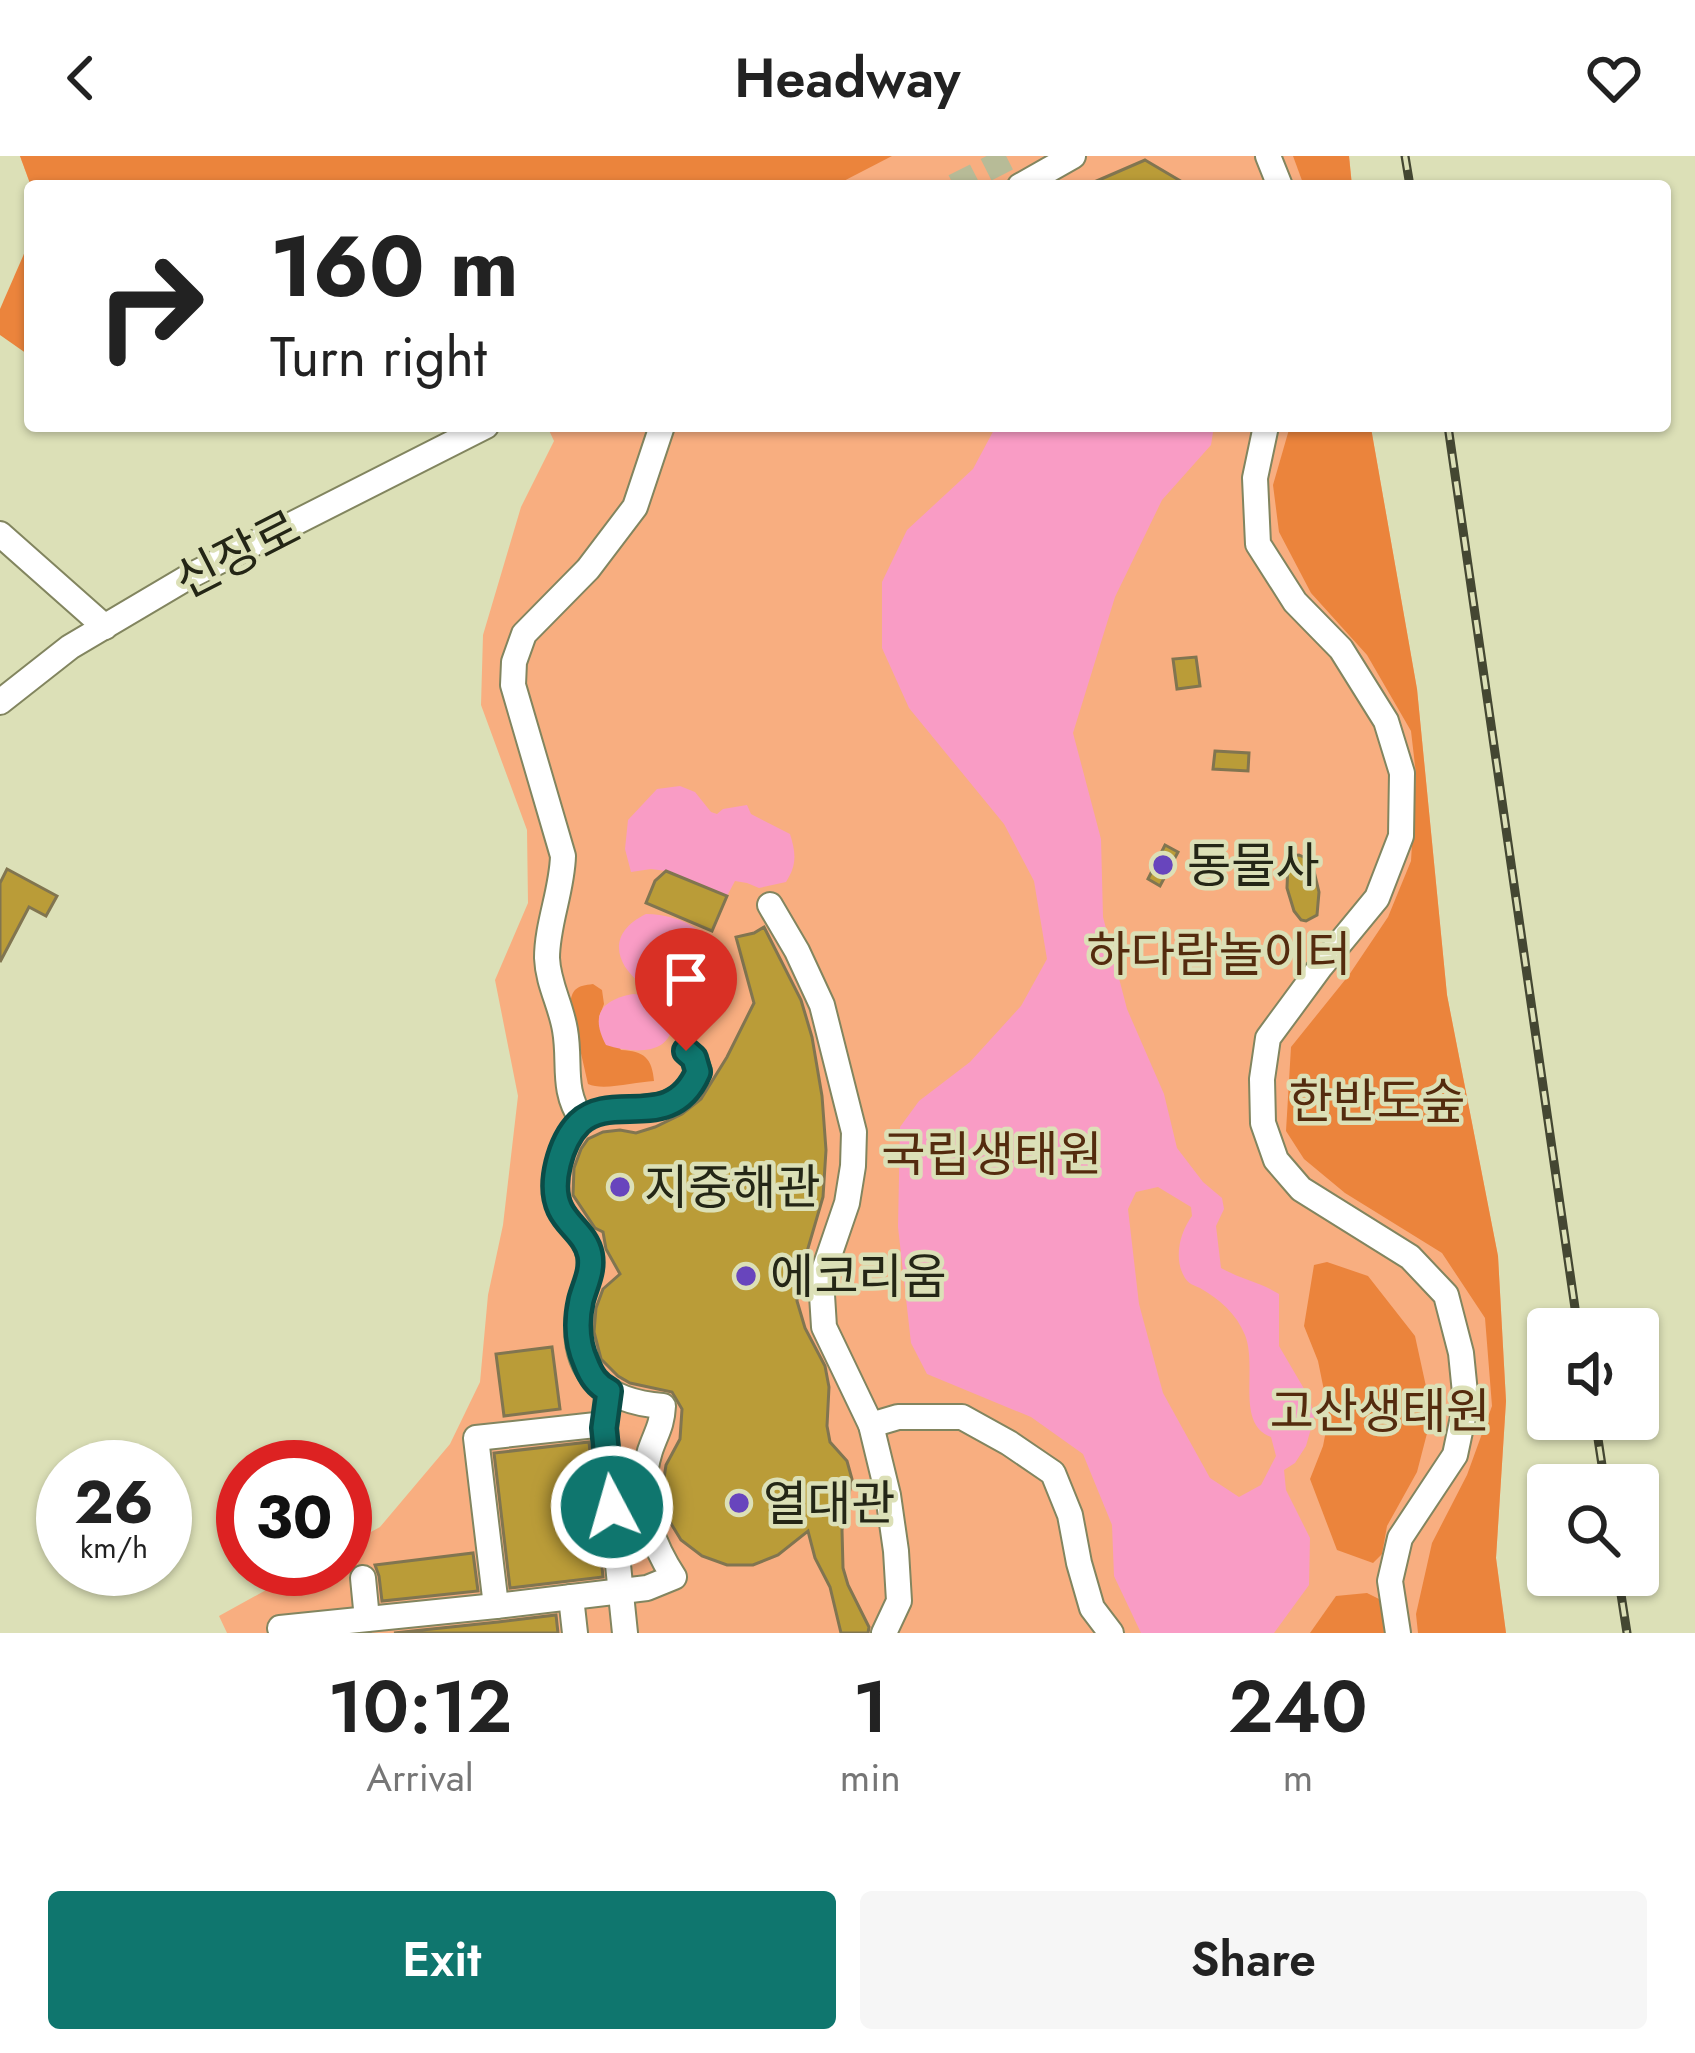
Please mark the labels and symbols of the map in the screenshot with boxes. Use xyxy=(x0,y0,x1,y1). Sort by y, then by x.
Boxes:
street label: 신장로 xyxy=(163,494,312,615)
place label: 동물사 xyxy=(1187,831,1319,900)
marker: 동물사 xyxy=(1150,852,1176,878)
park label: 하다람놀이터 xyxy=(1087,920,1351,989)
pin xyxy=(635,928,737,1051)
park label: 한반도숲 xyxy=(1289,1067,1465,1136)
park label: 국립생태원 xyxy=(882,1120,1102,1189)
place label: 지중해관 xyxy=(644,1153,821,1222)
marker: 지중해관 xyxy=(607,1174,633,1200)
place label: 에코리움 xyxy=(770,1242,947,1311)
marker: 에코리움 xyxy=(733,1263,759,1289)
park label: 고산생태원 xyxy=(1270,1377,1490,1446)
speed limit sign: 30 xyxy=(216,1440,372,1596)
position arrow xyxy=(549,1444,675,1570)
place label: 열대관 xyxy=(763,1469,895,1538)
marker: 열대관 xyxy=(726,1490,752,1516)

